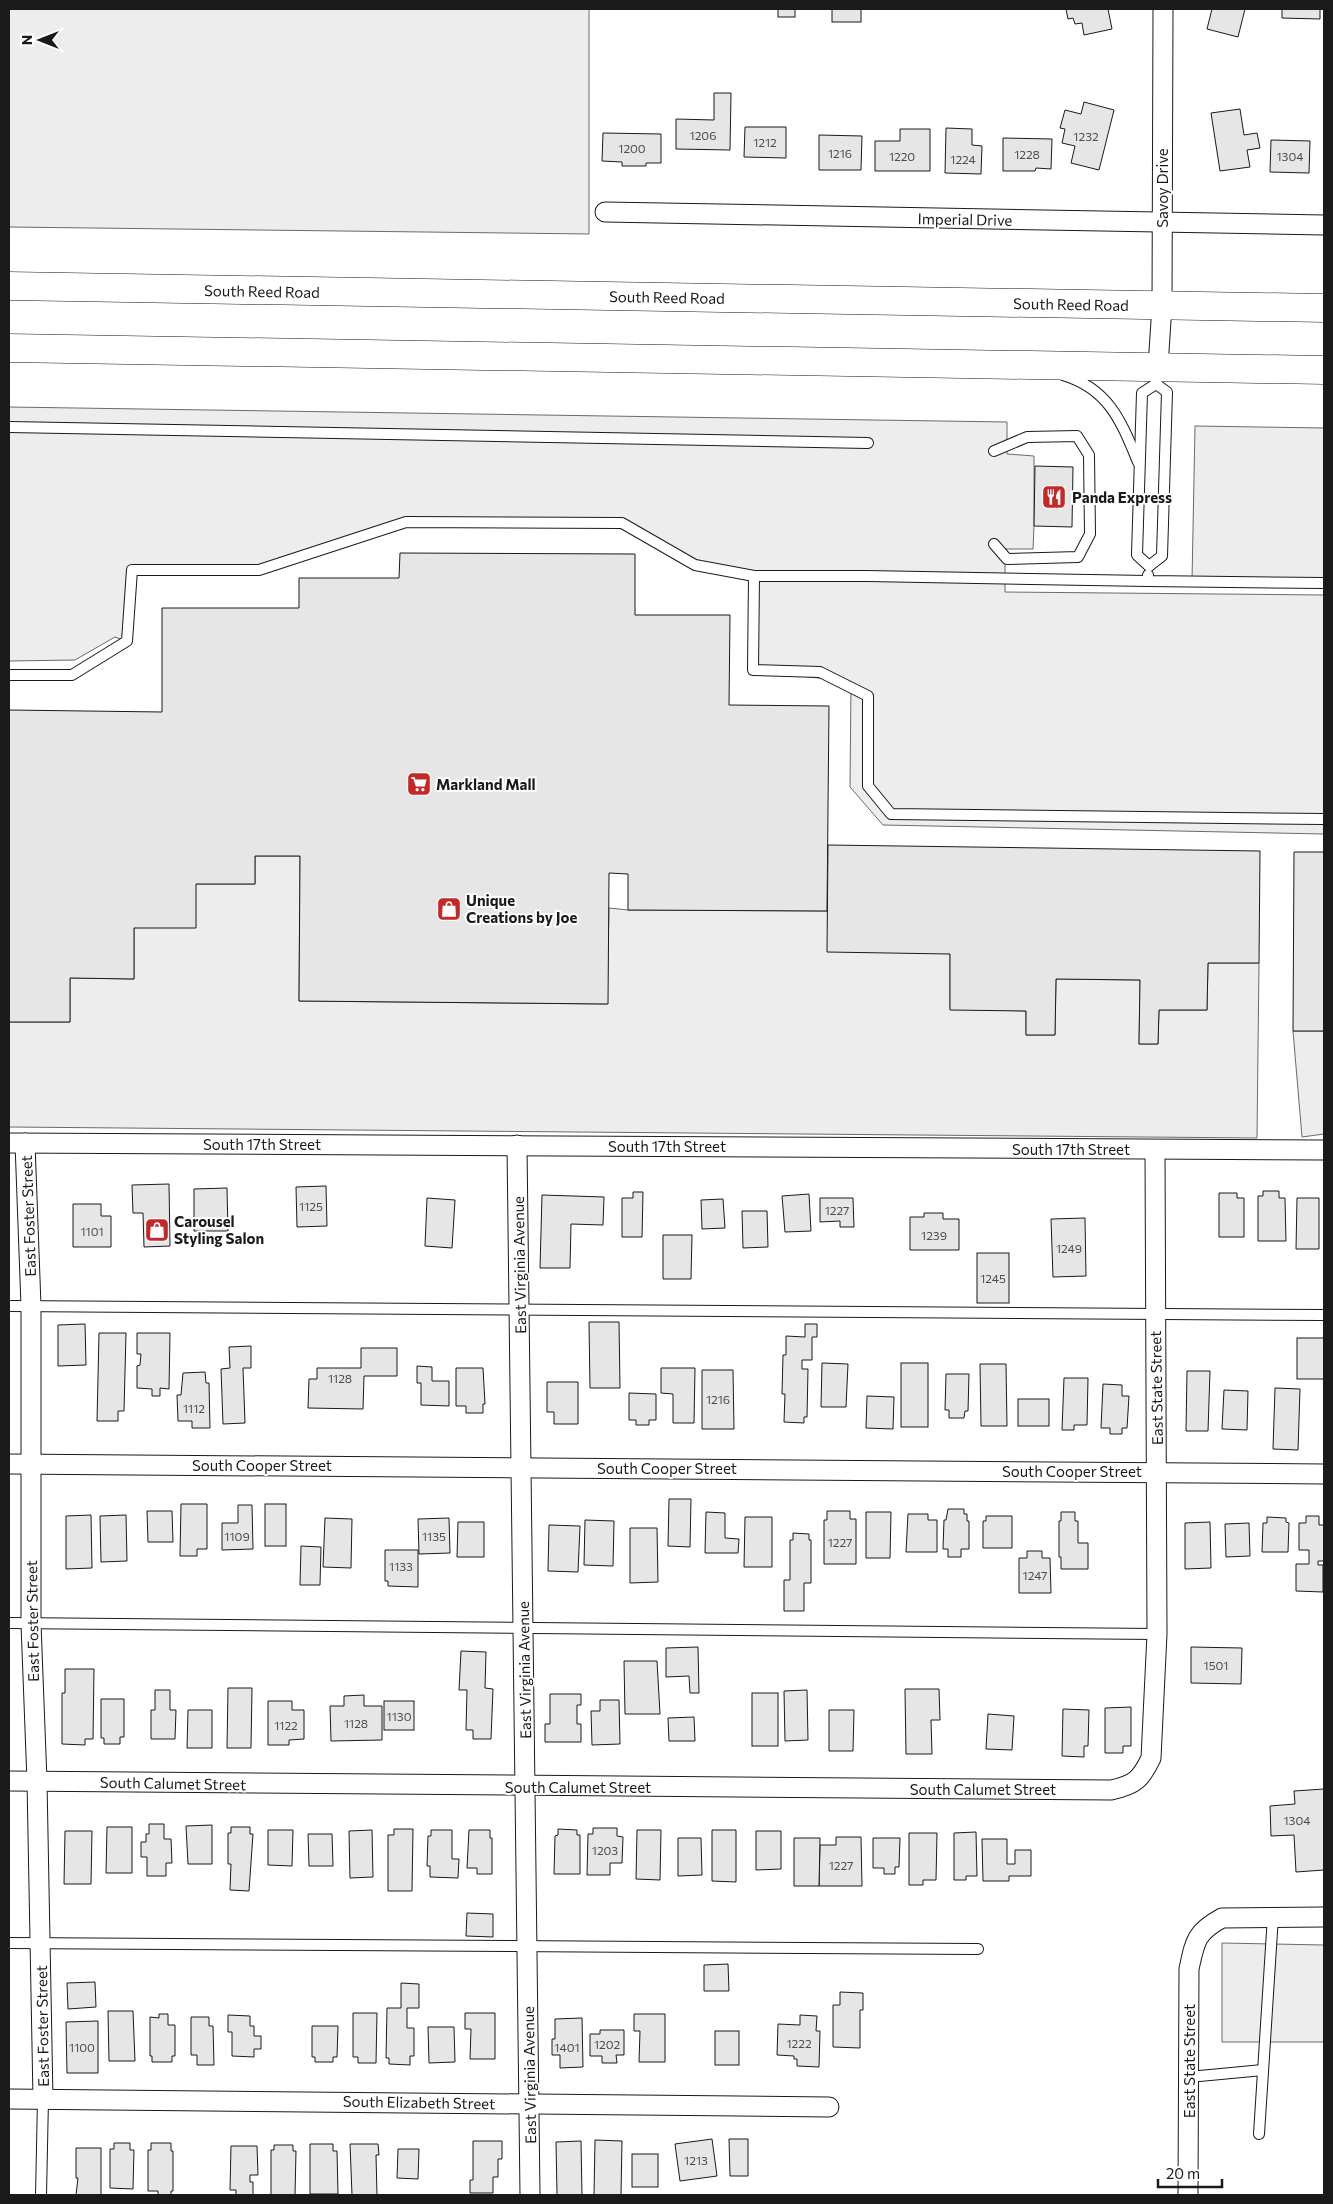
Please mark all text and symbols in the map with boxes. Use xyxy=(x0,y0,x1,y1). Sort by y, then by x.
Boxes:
north arrow xyxy=(15,15,65,65)
text: N xyxy=(18,35,35,45)
house number: 1206 xyxy=(690,128,716,142)
house number: 1232 xyxy=(1073,129,1099,143)
house number: 1212 xyxy=(753,135,777,149)
house number: 1200 xyxy=(618,141,646,155)
house number: 1216 xyxy=(828,146,852,160)
house number: 1228 xyxy=(1014,147,1040,161)
street label: Savoy Drive xyxy=(1153,148,1171,228)
house number: 1220 xyxy=(889,149,915,163)
house number: 1304 xyxy=(1276,149,1304,163)
house number: 1224 xyxy=(950,152,976,166)
street label: Imperial Drive xyxy=(918,209,1013,229)
street label: South Reed Road xyxy=(204,281,320,301)
street label: South Reed Road xyxy=(609,287,725,307)
street label: South Reed Road xyxy=(1013,294,1129,314)
restaurant icon: Panda Express xyxy=(1041,484,1067,510)
place label: Panda Express xyxy=(1072,488,1172,506)
supermarket icon: Markland Mall xyxy=(406,771,432,797)
place label: Markland Mall xyxy=(436,775,536,793)
place label: Unique Creations by Joe xyxy=(466,891,578,926)
shop icon: Unique Creations by Joe xyxy=(436,896,462,922)
street label: South 17th Street xyxy=(203,1135,321,1153)
street label: South 17th Street xyxy=(608,1137,726,1155)
street label: South 17th Street xyxy=(1012,1140,1130,1158)
street label: East Foster Street xyxy=(17,1155,39,1277)
street label: East Virginia Avenue xyxy=(509,1196,529,1334)
house number: 1125 xyxy=(299,1199,323,1213)
house number: 1227 xyxy=(825,1203,849,1217)
place label: Carousel Styling Salon xyxy=(174,1212,264,1247)
shop icon: Carousel Styling Salon xyxy=(144,1217,170,1243)
house number: 1101 xyxy=(80,1224,104,1238)
house number: 1239 xyxy=(921,1228,947,1242)
house number: 1249 xyxy=(1056,1241,1082,1255)
house number: 1245 xyxy=(980,1271,1006,1285)
street label: East State Street xyxy=(1146,1331,1166,1445)
house number: 1128 xyxy=(328,1371,352,1385)
house number: 1216 xyxy=(706,1392,730,1406)
house number: 1112 xyxy=(183,1401,205,1415)
street label: South Cooper Street xyxy=(192,1456,332,1474)
street label: South Cooper Street xyxy=(597,1459,737,1477)
street label: South Cooper Street xyxy=(1002,1462,1142,1480)
house number: 1109 xyxy=(224,1529,250,1543)
house number: 1135 xyxy=(422,1529,446,1543)
house number: 1227 xyxy=(828,1535,852,1549)
house number: 1133 xyxy=(389,1559,413,1573)
street label: East Foster Street xyxy=(22,1560,42,1682)
house number: 1247 xyxy=(1023,1568,1047,1582)
street label: East Virginia Avenue xyxy=(514,1601,534,1739)
house number: 1501 xyxy=(1204,1658,1228,1672)
house number: 1130 xyxy=(387,1709,412,1723)
house number: 1128 xyxy=(344,1716,368,1730)
house number: 1122 xyxy=(274,1718,298,1732)
street label: South Calumet Street xyxy=(100,1773,246,1793)
street label: South Calumet Street xyxy=(505,1778,651,1796)
street label: South Calumet Street xyxy=(910,1780,1056,1798)
house number: 1304 xyxy=(1283,1813,1311,1827)
house number: 1203 xyxy=(592,1843,618,1857)
house number: 1227 xyxy=(829,1858,853,1872)
street label: East Foster Street xyxy=(32,1965,52,2087)
street label: East State Street xyxy=(1180,2004,1198,2118)
street label: East Virginia Avenue xyxy=(519,2006,539,2144)
house number: 1222 xyxy=(786,2036,812,2050)
house number: 1202 xyxy=(594,2037,620,2051)
house number: 1100 xyxy=(69,2040,95,2054)
house number: 1401 xyxy=(554,2040,580,2054)
street label: South Elizabeth Street xyxy=(343,2092,495,2112)
house number: 1213 xyxy=(684,2153,708,2167)
scale bar xyxy=(1158,2156,1222,2188)
text: 20 m xyxy=(1166,2164,1200,2182)

